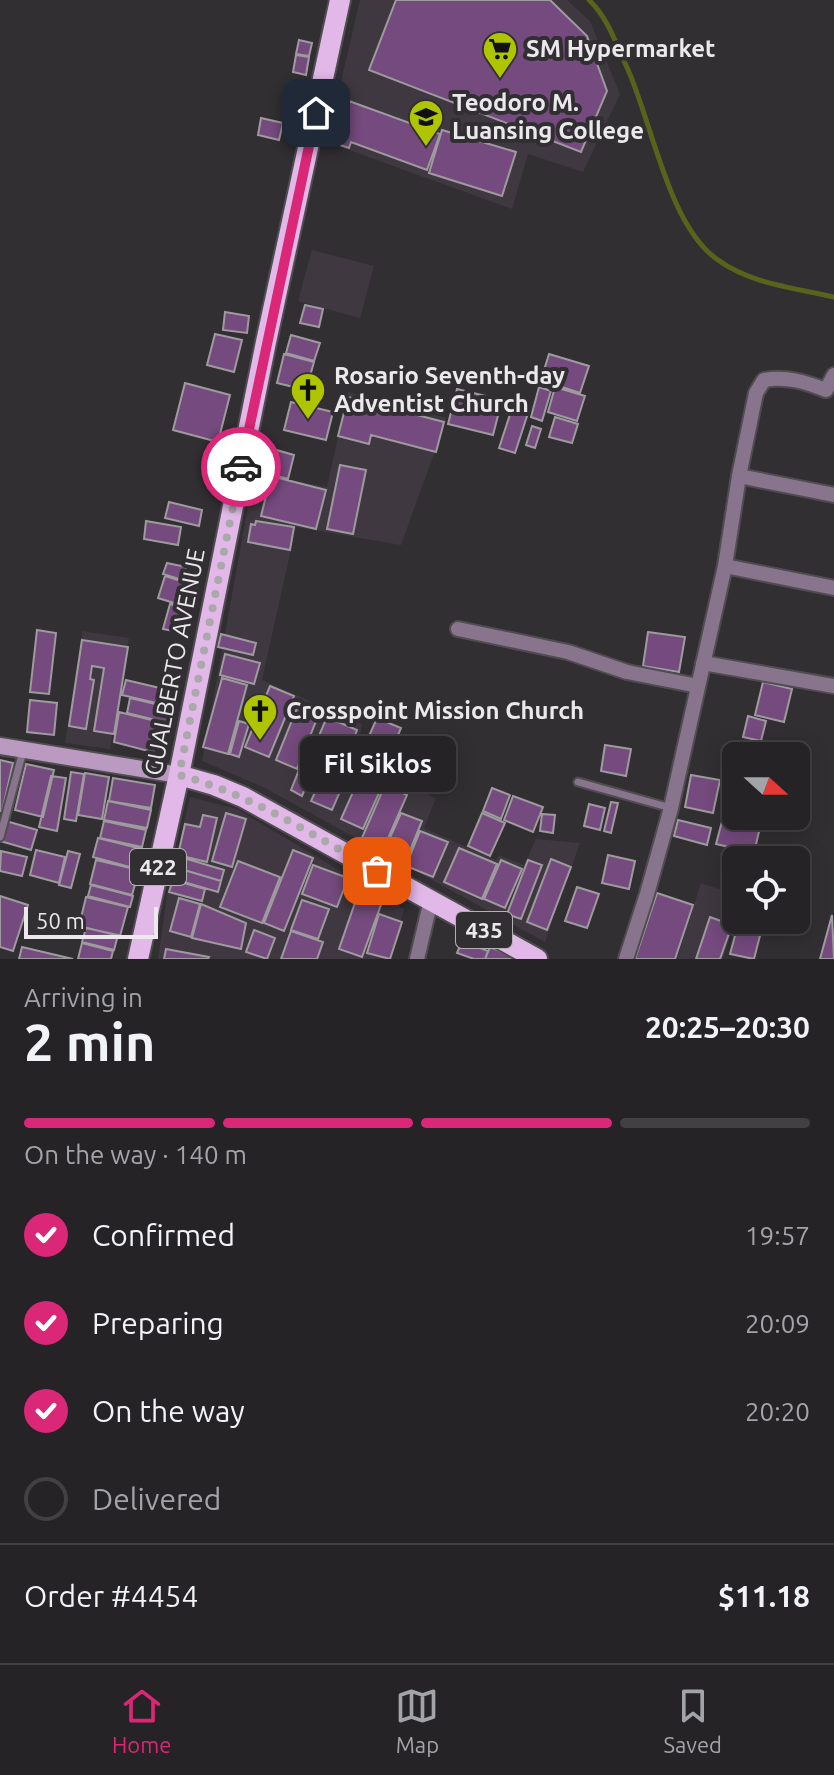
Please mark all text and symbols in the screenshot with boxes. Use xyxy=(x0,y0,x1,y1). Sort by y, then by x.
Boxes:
supermarket icon: SM Hypermarket xyxy=(481,30,519,80)
place label: SM Hypermarket xyxy=(526,35,715,62)
pin xyxy=(282,79,350,147)
place label: Teodoro M. Luansing College xyxy=(452,89,644,144)
icon: home xyxy=(294,91,338,135)
school or university icon: Teodoro M. Luansing College xyxy=(407,98,445,148)
place label: Rosario Seventh-day Adventist Church xyxy=(334,362,565,417)
church icon: Rosario Seventh-day Adventist Church xyxy=(289,371,327,421)
courier xyxy=(201,427,281,507)
icon: car xyxy=(219,445,263,489)
street label: GUALBERTO AVENUE xyxy=(139,546,210,778)
church icon: Crosspoint Mission Church xyxy=(241,692,279,742)
place label: Crosspoint Mission Church xyxy=(286,697,584,724)
callout: Fil Siklos xyxy=(299,735,455,791)
north arrow xyxy=(722,742,810,830)
map controls xyxy=(722,742,810,934)
text: Fil Siklos xyxy=(324,749,432,778)
pin xyxy=(343,837,411,905)
button: locate xyxy=(722,846,810,934)
road number: 422 xyxy=(130,849,186,885)
icon: bag xyxy=(355,849,399,893)
scale bar xyxy=(24,903,158,939)
text: 50 m xyxy=(36,908,85,933)
road number: 435 xyxy=(456,912,512,948)
text: Arriving in xyxy=(24,983,143,1012)
text: 20:25–20:30 xyxy=(645,1010,810,1044)
text: 2 min xyxy=(24,1013,155,1071)
text: On the way · 140 m xyxy=(24,1140,247,1169)
icon: check xyxy=(24,1213,68,1257)
text: Confirmed xyxy=(92,1218,235,1252)
text: 19:57 xyxy=(745,1221,810,1250)
icon: check xyxy=(24,1301,68,1345)
text: Preparing xyxy=(92,1306,224,1340)
text: 20:09 xyxy=(745,1309,810,1338)
icon: check xyxy=(24,1389,68,1433)
text: On the way xyxy=(92,1394,245,1428)
text: 20:20 xyxy=(745,1397,810,1426)
text: Delivered xyxy=(92,1482,221,1516)
text: Order #4454 xyxy=(24,1579,198,1613)
text: $11.18 xyxy=(718,1579,810,1613)
tab: Home xyxy=(112,1684,171,1757)
tab: Map xyxy=(395,1684,439,1757)
tab: Saved xyxy=(663,1684,722,1757)

